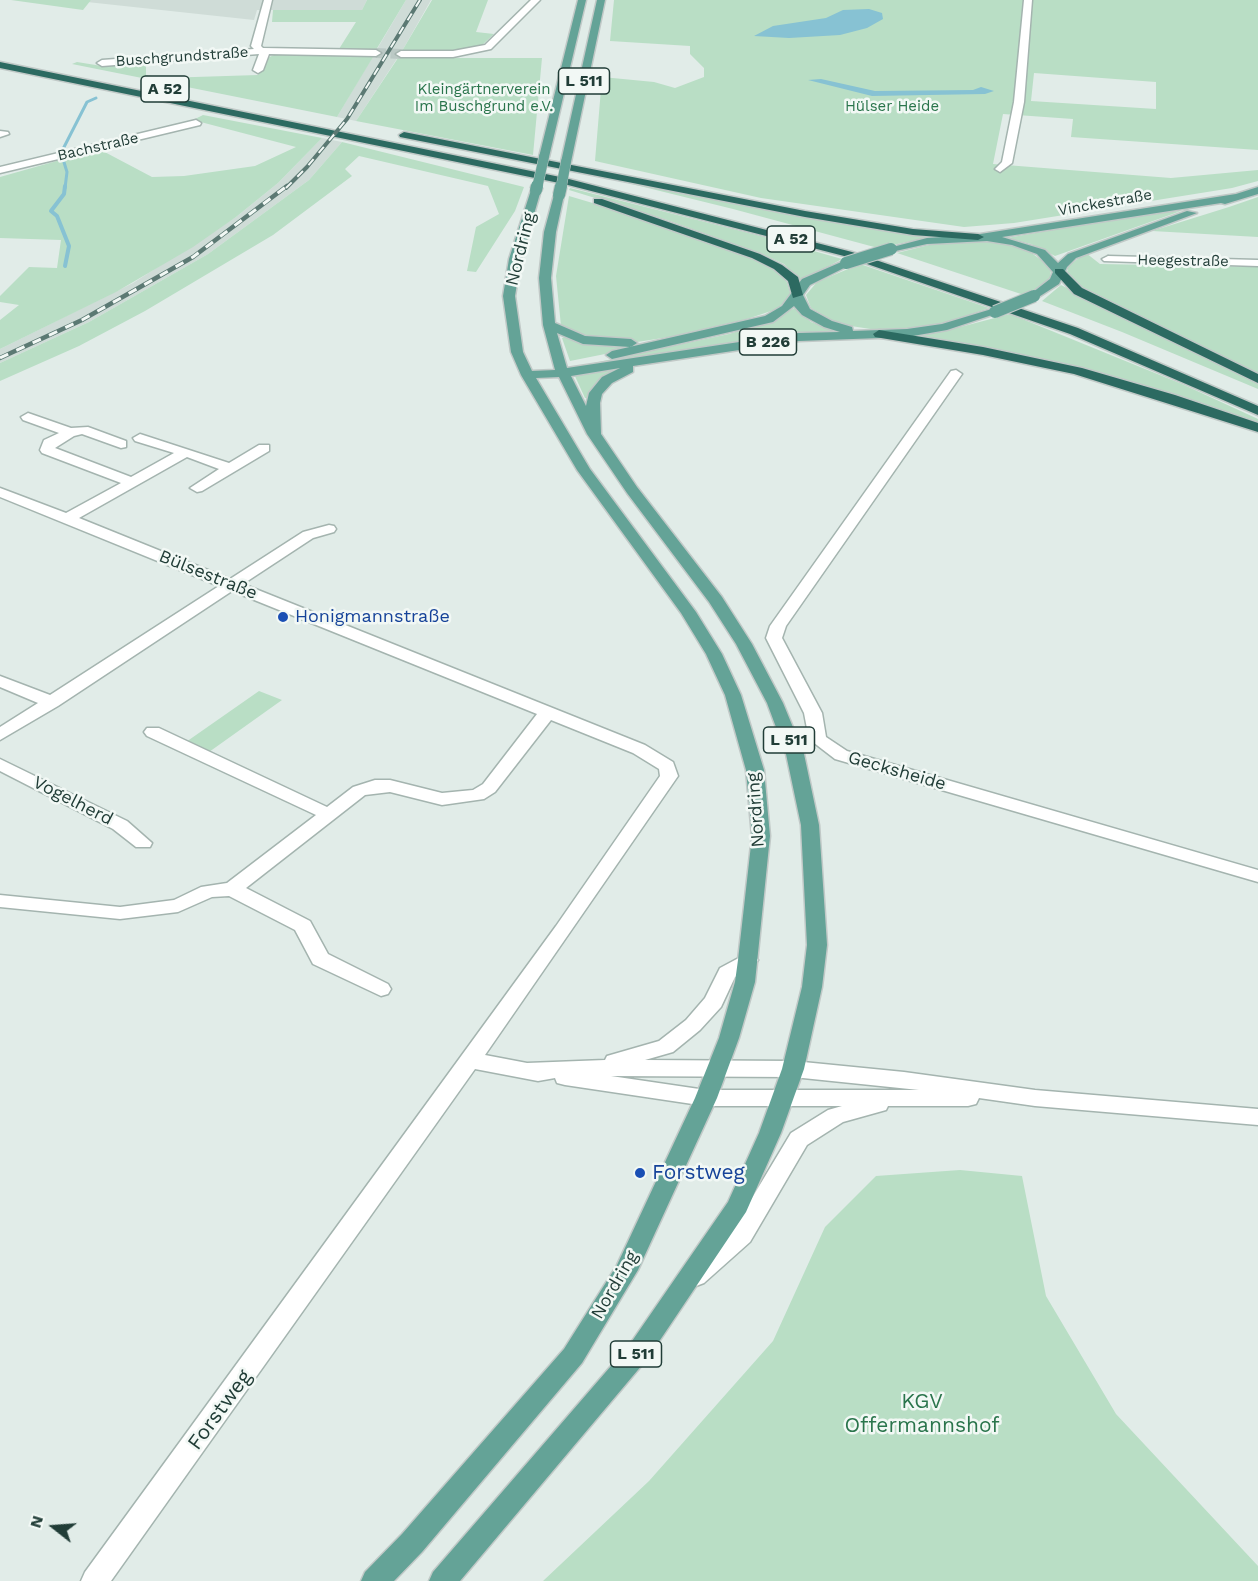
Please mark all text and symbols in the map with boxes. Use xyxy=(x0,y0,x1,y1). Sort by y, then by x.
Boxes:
street label: Buschgrundstraße xyxy=(115,43,249,71)
road number: L 511 xyxy=(558,68,610,94)
road number: A 52 xyxy=(141,76,189,102)
park label: Kleingärtnerverein Im Buschgrund e.V. xyxy=(415,81,553,116)
park label: Hülser Heide xyxy=(845,98,939,116)
street label: Bachstraße xyxy=(56,129,140,165)
street label: Vinckestraße xyxy=(1057,186,1153,220)
street label: Nordring xyxy=(501,210,541,288)
road number: A 52 xyxy=(767,226,815,252)
street label: Heegestraße xyxy=(1137,251,1229,271)
road number: B 226 xyxy=(740,329,796,355)
street label: Bülsestraße xyxy=(156,545,260,605)
place label: Honigmannstraße xyxy=(295,606,450,628)
marker: Honigmannstraße xyxy=(276,610,290,624)
road number: L 511 xyxy=(764,727,814,753)
street label: Gecksheide xyxy=(845,747,949,795)
street label: Vogelherd xyxy=(29,772,117,830)
street label: Nordring xyxy=(743,772,769,848)
place label: Forstweg xyxy=(652,1160,745,1186)
marker: Forstweg xyxy=(633,1166,647,1180)
street label: Nordring xyxy=(587,1247,643,1323)
road number: L 511 xyxy=(610,1341,662,1367)
street label: Forstweg xyxy=(183,1365,257,1455)
park label: KGV Offermannshof xyxy=(844,1389,1000,1439)
north arrow xyxy=(24,1497,84,1557)
text: N xyxy=(25,1513,47,1530)

